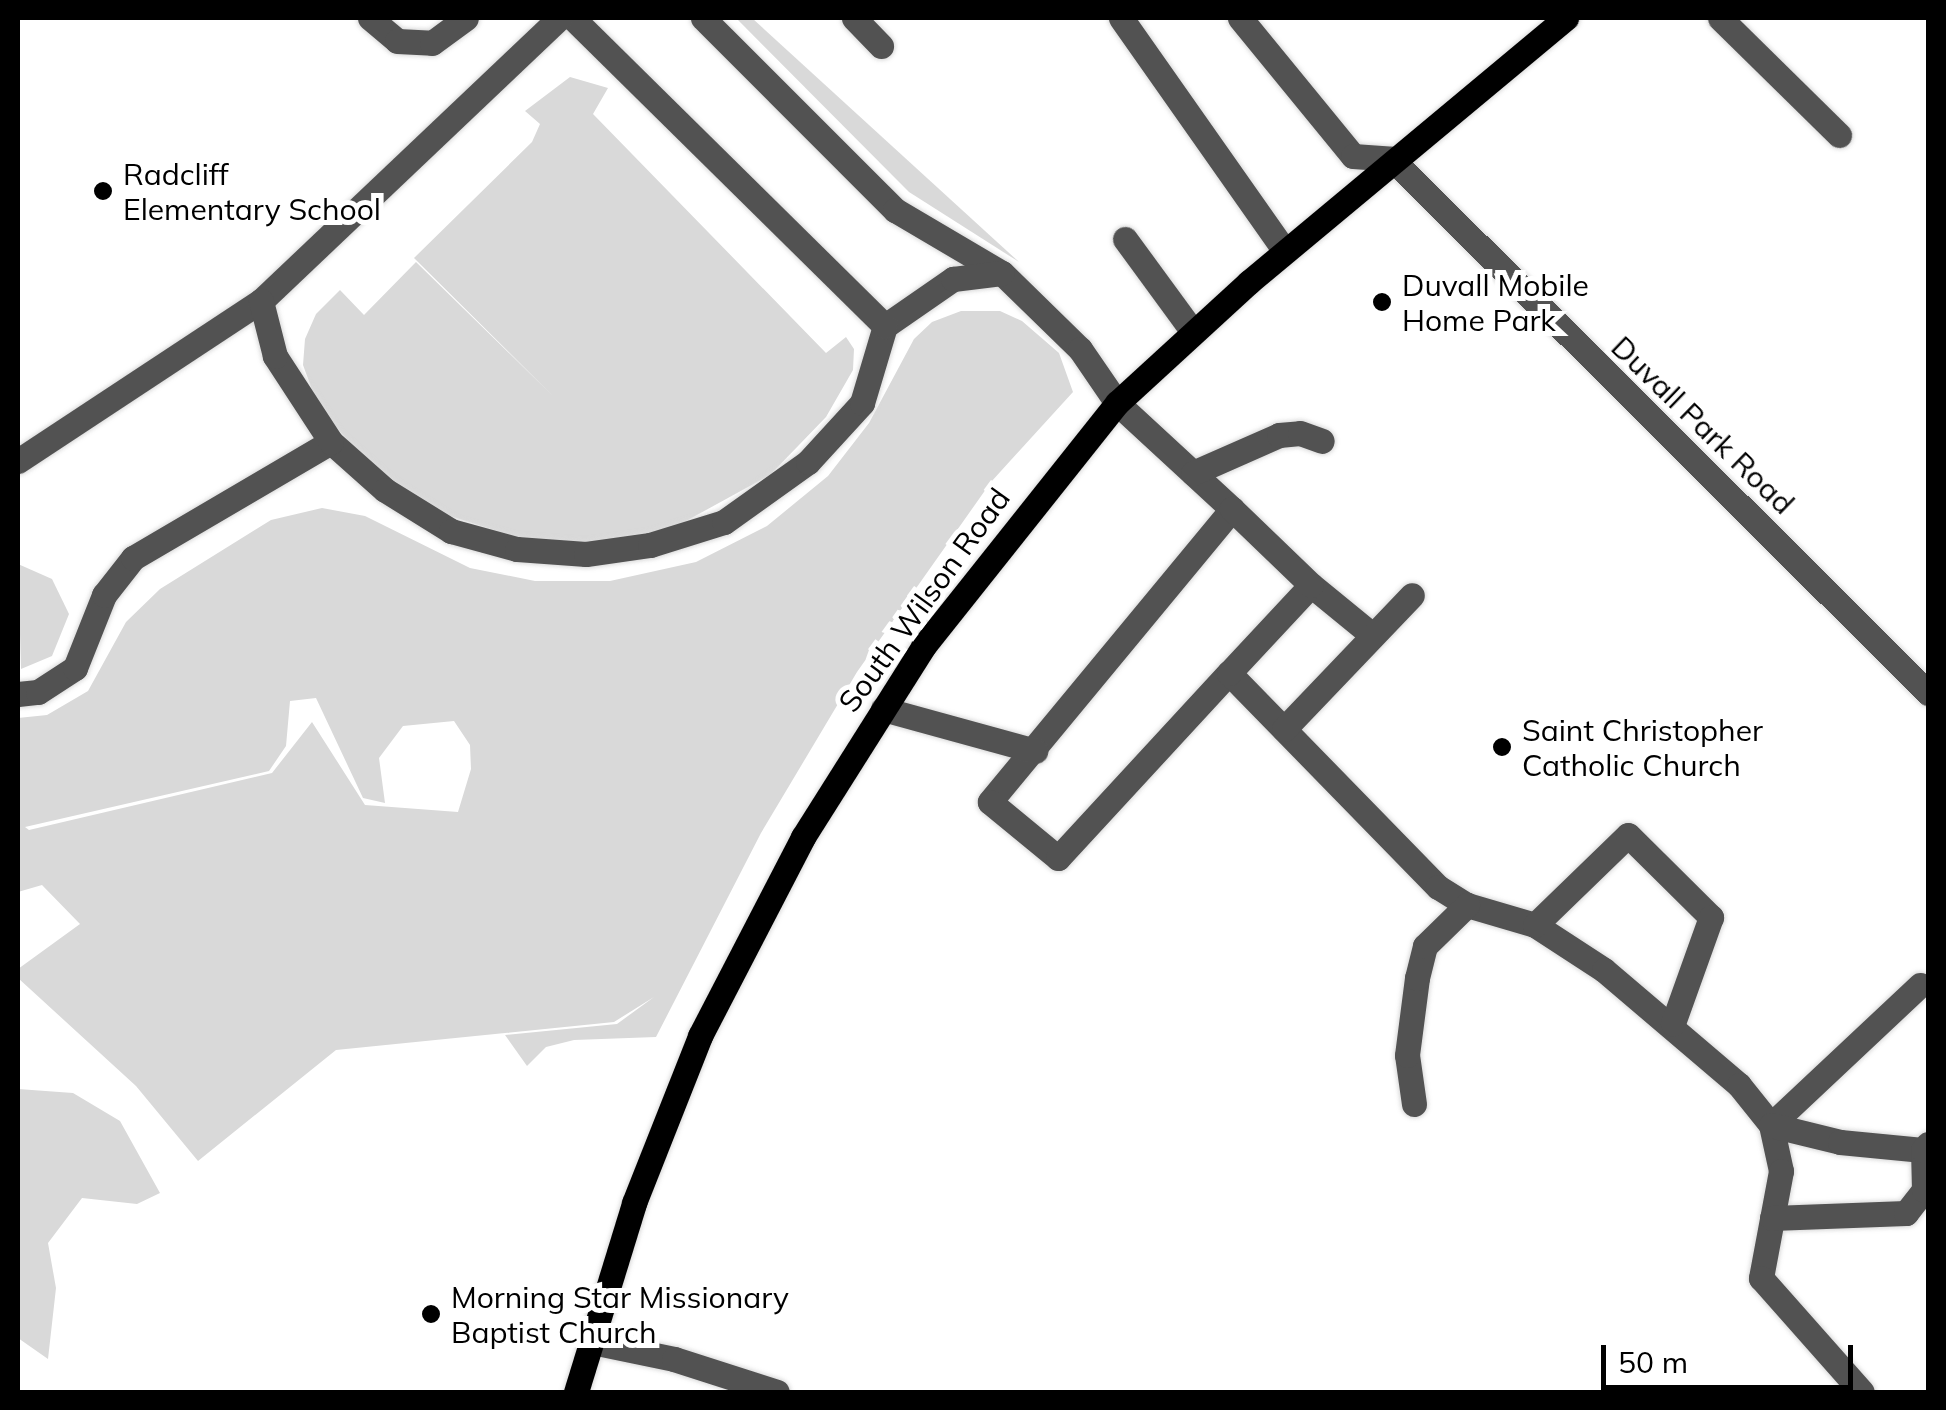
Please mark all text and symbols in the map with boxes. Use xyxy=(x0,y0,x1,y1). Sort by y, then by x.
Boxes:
place label: Radcliff Elementary School xyxy=(123,156,381,226)
marker: Radcliff Elementary School xyxy=(92,180,114,202)
place label: Duvall Mobile Home Park xyxy=(1402,267,1589,338)
marker: Duvall Mobile Home Park xyxy=(1371,291,1393,313)
street label: Duvall Park Road xyxy=(1604,329,1802,521)
street label: South Wilson Road xyxy=(831,481,1017,719)
place label: Saint Christopher Catholic Church xyxy=(1522,712,1763,782)
marker: Saint Christopher Catholic Church xyxy=(1491,736,1513,758)
place label: Morning Star Missionary Baptist Church xyxy=(451,1279,789,1350)
marker: Morning Star Missionary Baptist Church xyxy=(420,1303,442,1325)
scale bar xyxy=(1606,1325,1858,1387)
text: 50 m xyxy=(1618,1343,1688,1381)

